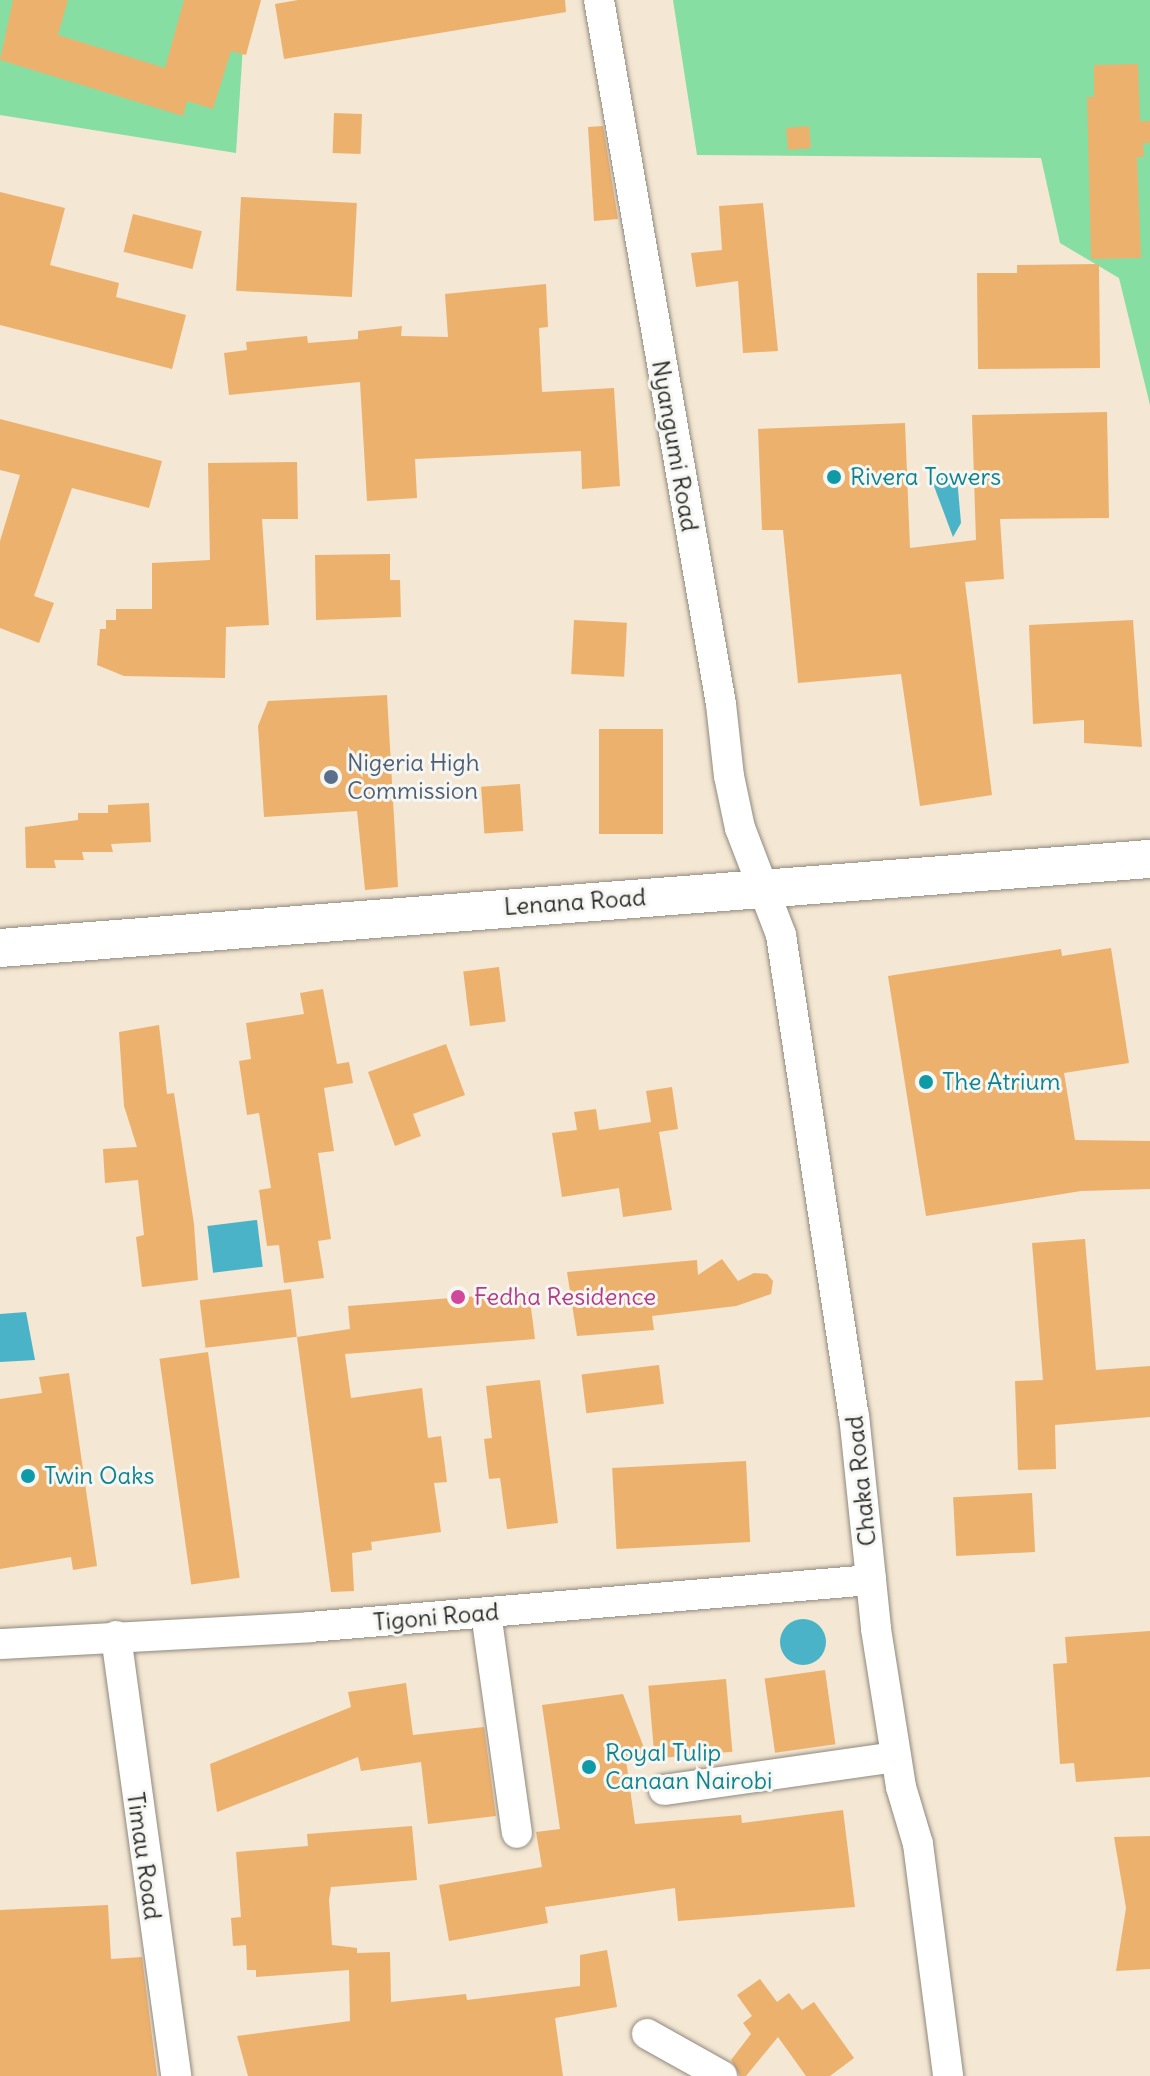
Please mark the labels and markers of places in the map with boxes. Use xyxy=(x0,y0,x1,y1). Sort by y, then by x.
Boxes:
place label: Rivera Towers xyxy=(850,463,1001,491)
marker: Rivera Towers xyxy=(825,468,843,486)
place label: Nigeria High Commission xyxy=(347,749,480,805)
marker: Nigeria High Commission xyxy=(322,768,340,786)
place label: The Atrium xyxy=(942,1068,1061,1096)
marker: The Atrium xyxy=(917,1073,935,1091)
place label: Fedha Residence xyxy=(474,1283,656,1311)
marker: Fedha Residence xyxy=(449,1288,467,1306)
place label: Twin Oaks xyxy=(44,1462,154,1490)
marker: Twin Oaks xyxy=(19,1467,37,1485)
place label: Royal Tulip Canaan Nairobi xyxy=(605,1739,772,1795)
marker: Royal Tulip Canaan Nairobi xyxy=(580,1758,598,1776)

